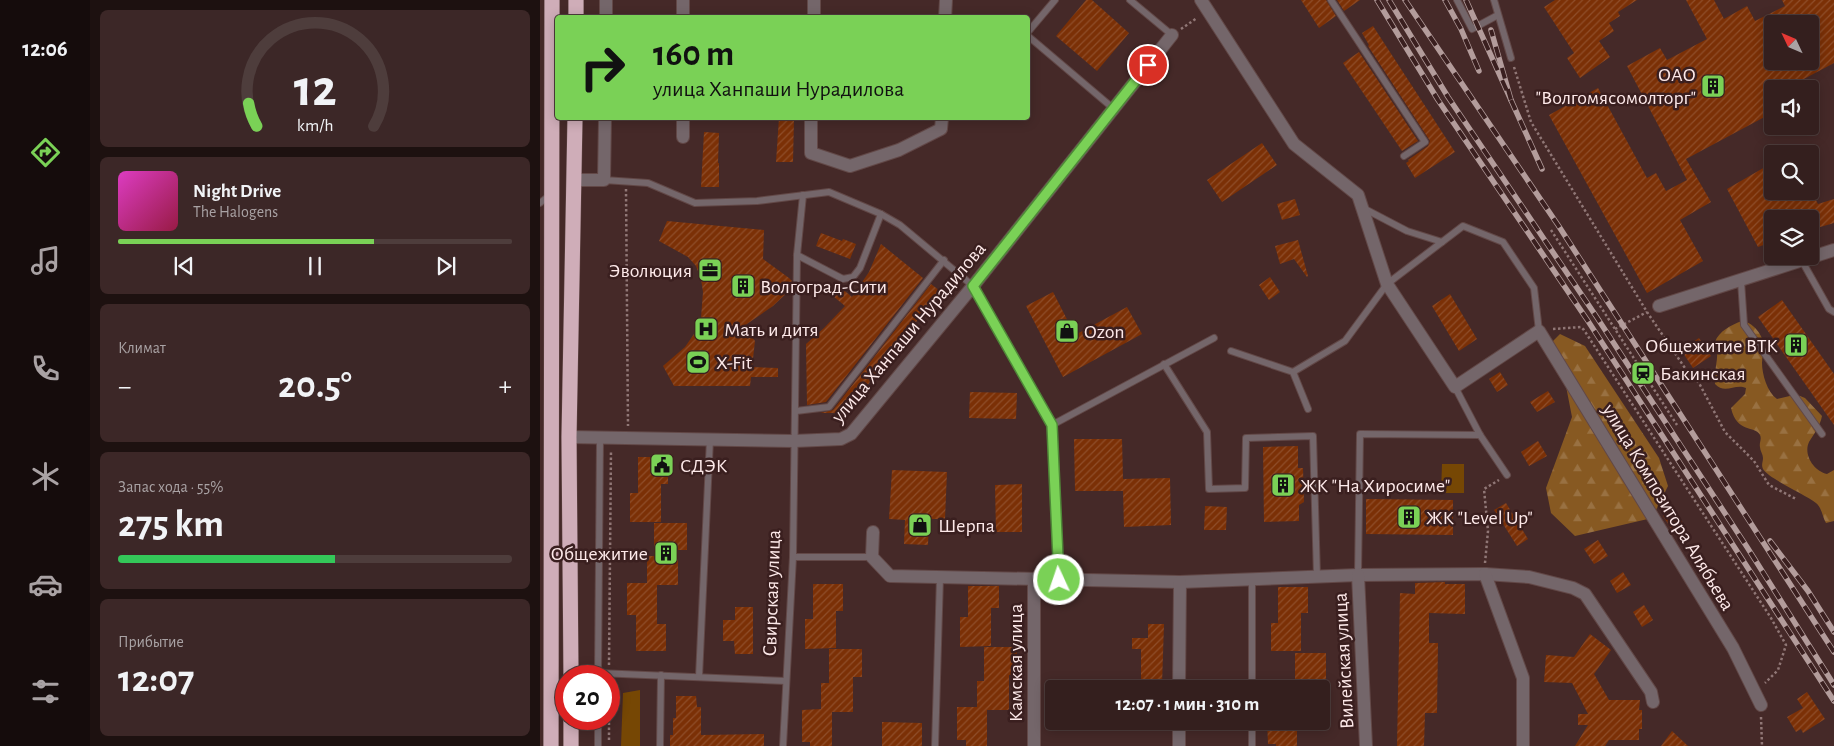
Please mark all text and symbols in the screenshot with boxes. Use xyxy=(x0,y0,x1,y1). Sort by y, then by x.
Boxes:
north arrow xyxy=(1764,15,1819,70)
map controls xyxy=(1764,15,1819,265)
icon: right xyxy=(570,35,635,100)
text: 160 m xyxy=(653,37,734,72)
text: 12:06 xyxy=(22,38,68,60)
pin xyxy=(1127,44,1169,86)
icon: arrive xyxy=(1134,51,1162,79)
text: 12 xyxy=(293,63,337,115)
place label: ОАО "Волгомясомолторг" xyxy=(1535,65,1696,108)
building icon: ОАО "Волгомясомолторг" xyxy=(1700,73,1726,99)
text: улица Ханпаши Нурадилова xyxy=(653,78,904,100)
button: sound xyxy=(1764,80,1819,135)
text: km/h xyxy=(297,117,333,135)
icon: directions xyxy=(28,135,63,170)
button: search xyxy=(1764,145,1819,200)
text: Night Drive xyxy=(193,182,281,201)
text: The Halogens xyxy=(193,204,278,220)
button: layers xyxy=(1764,210,1819,265)
street label: улица Ханпаши Нурадилова xyxy=(827,239,990,427)
icon: music xyxy=(28,243,63,278)
icon: previous xyxy=(170,252,198,280)
icon: pause xyxy=(301,252,329,280)
icon: next xyxy=(432,252,460,280)
office icon: Эволюция xyxy=(697,257,723,283)
place label: Эволюция xyxy=(609,261,692,281)
building icon: Волгоград-Сити xyxy=(730,273,756,299)
place label: Волгоград-Сити xyxy=(760,277,887,297)
hospital icon: Мать и дитя xyxy=(693,316,719,342)
shop icon: Ozon xyxy=(1054,318,1080,344)
place label: Мать и дитя xyxy=(724,320,819,340)
place label: Ozon xyxy=(1084,322,1125,342)
building icon: Общежитие ВТК xyxy=(1783,332,1809,358)
place label: Общежитие ВТК xyxy=(1645,336,1778,356)
text: Климат xyxy=(118,340,166,356)
sports icon: X-Fit xyxy=(685,349,711,375)
icon: phone xyxy=(28,351,63,386)
place label: X-Fit xyxy=(716,353,753,373)
station icon: Бакинская xyxy=(1630,360,1656,386)
place label: Бакинская xyxy=(1660,364,1746,384)
text: 20.5° xyxy=(278,367,352,405)
text: − xyxy=(118,373,131,401)
text: + xyxy=(499,373,512,401)
street label: улица Композитора Алябьева xyxy=(1598,400,1738,614)
public building icon: СДЭК xyxy=(649,452,675,478)
place label: СДЭК xyxy=(680,456,728,476)
icon: climate xyxy=(28,459,63,494)
building icon: ЖК "На Хиросиме" xyxy=(1270,472,1296,498)
place label: ЖК "На Хиросиме" xyxy=(1300,476,1450,496)
text: Запас хода · 55% xyxy=(118,479,223,495)
building icon: ЖК "Level Up" xyxy=(1396,504,1422,530)
text: 275 km xyxy=(118,506,224,544)
place label: ЖК "Level Up" xyxy=(1426,508,1533,528)
shop icon: Шерпа xyxy=(907,512,933,538)
place label: Шерпа xyxy=(938,516,995,536)
street label: Свирская улица xyxy=(760,529,784,657)
building icon: Общежитие xyxy=(653,540,679,566)
place label: Общежитие xyxy=(551,544,648,564)
position arrow xyxy=(1032,553,1084,605)
icon: car xyxy=(28,567,63,602)
street label: Вилейская улица xyxy=(1330,592,1358,730)
street label: Камская улица xyxy=(1006,604,1026,722)
text: Прибытие xyxy=(118,634,184,650)
text: 12:07 xyxy=(118,661,195,699)
speed limit sign: 20 xyxy=(555,665,620,730)
icon: filters xyxy=(28,674,63,709)
text: 12:07 · 1 мин · 310 m xyxy=(1116,695,1259,714)

